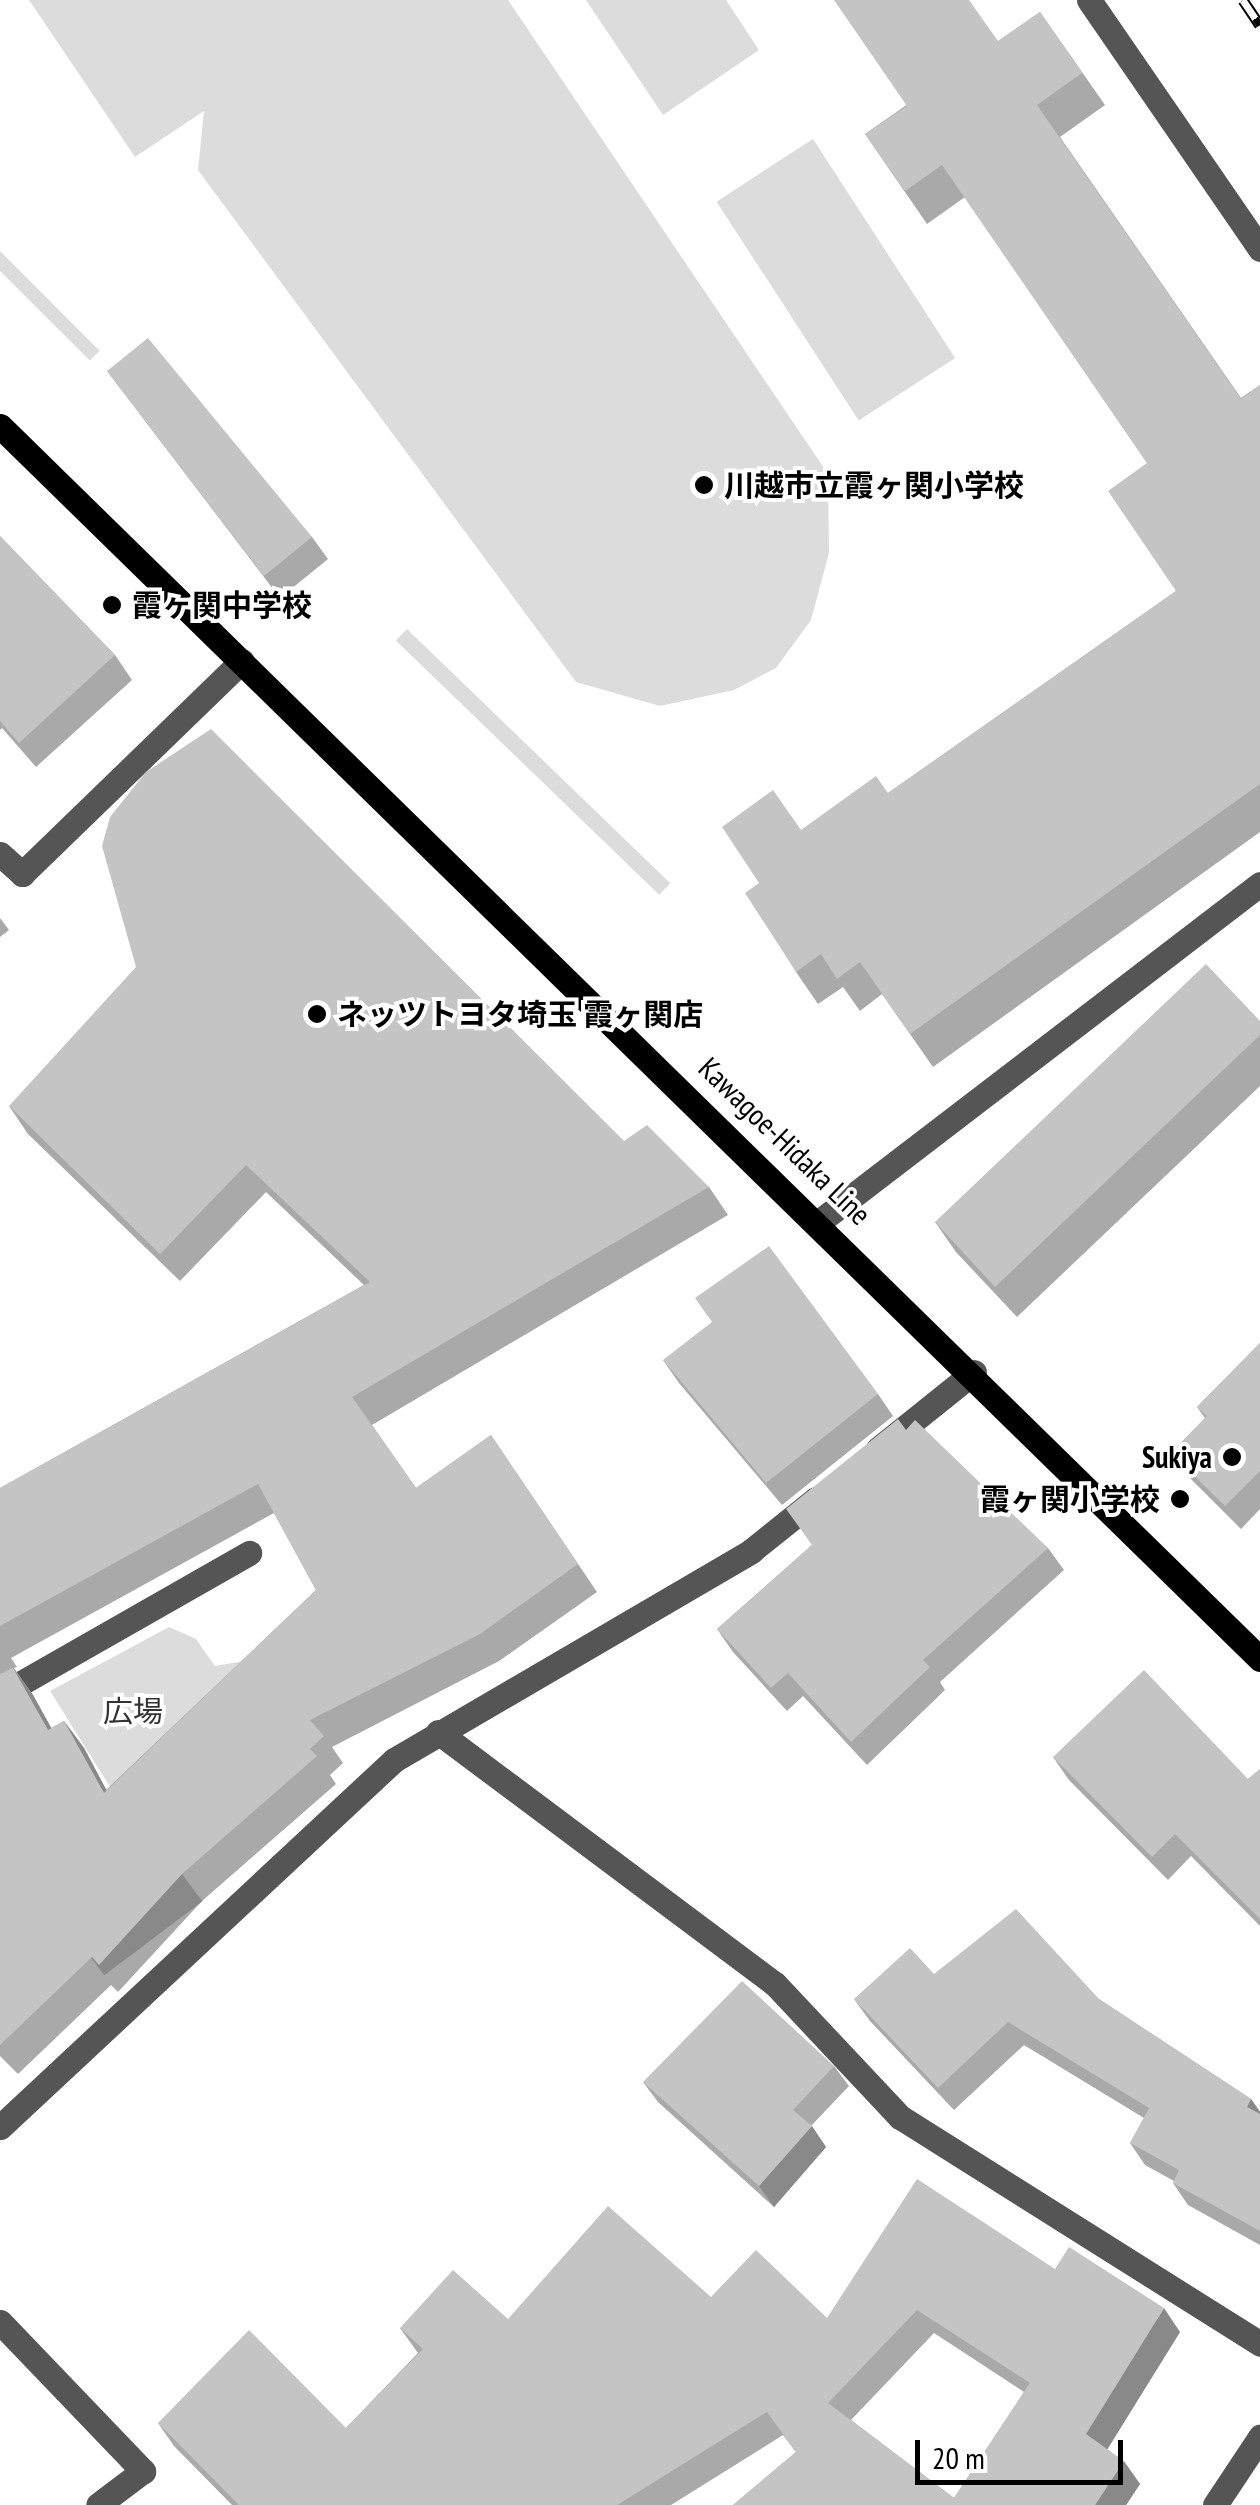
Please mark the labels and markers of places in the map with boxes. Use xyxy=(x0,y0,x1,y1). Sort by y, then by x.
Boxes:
place label: 川越市立霞ヶ関小学校 xyxy=(724,467,1024,503)
marker: 川越市立霞ヶ関小学校 xyxy=(693,474,715,496)
place label: 霞ヶ関中学校 xyxy=(132,587,312,623)
marker: 霞ヶ関中学校 xyxy=(101,594,123,616)
place label: ネッツトヨタ埼玉 霞ヶ関店 xyxy=(337,996,703,1032)
marker: ネッツトヨタ埼玉 霞ヶ関店 xyxy=(306,1003,328,1025)
place label: Sukiya xyxy=(1142,1439,1212,1475)
marker: Sukiya xyxy=(1221,1446,1243,1468)
place label: 霞ヶ関小学校 xyxy=(980,1481,1160,1517)
marker: 霞ヶ関小学校 xyxy=(1169,1488,1191,1510)

